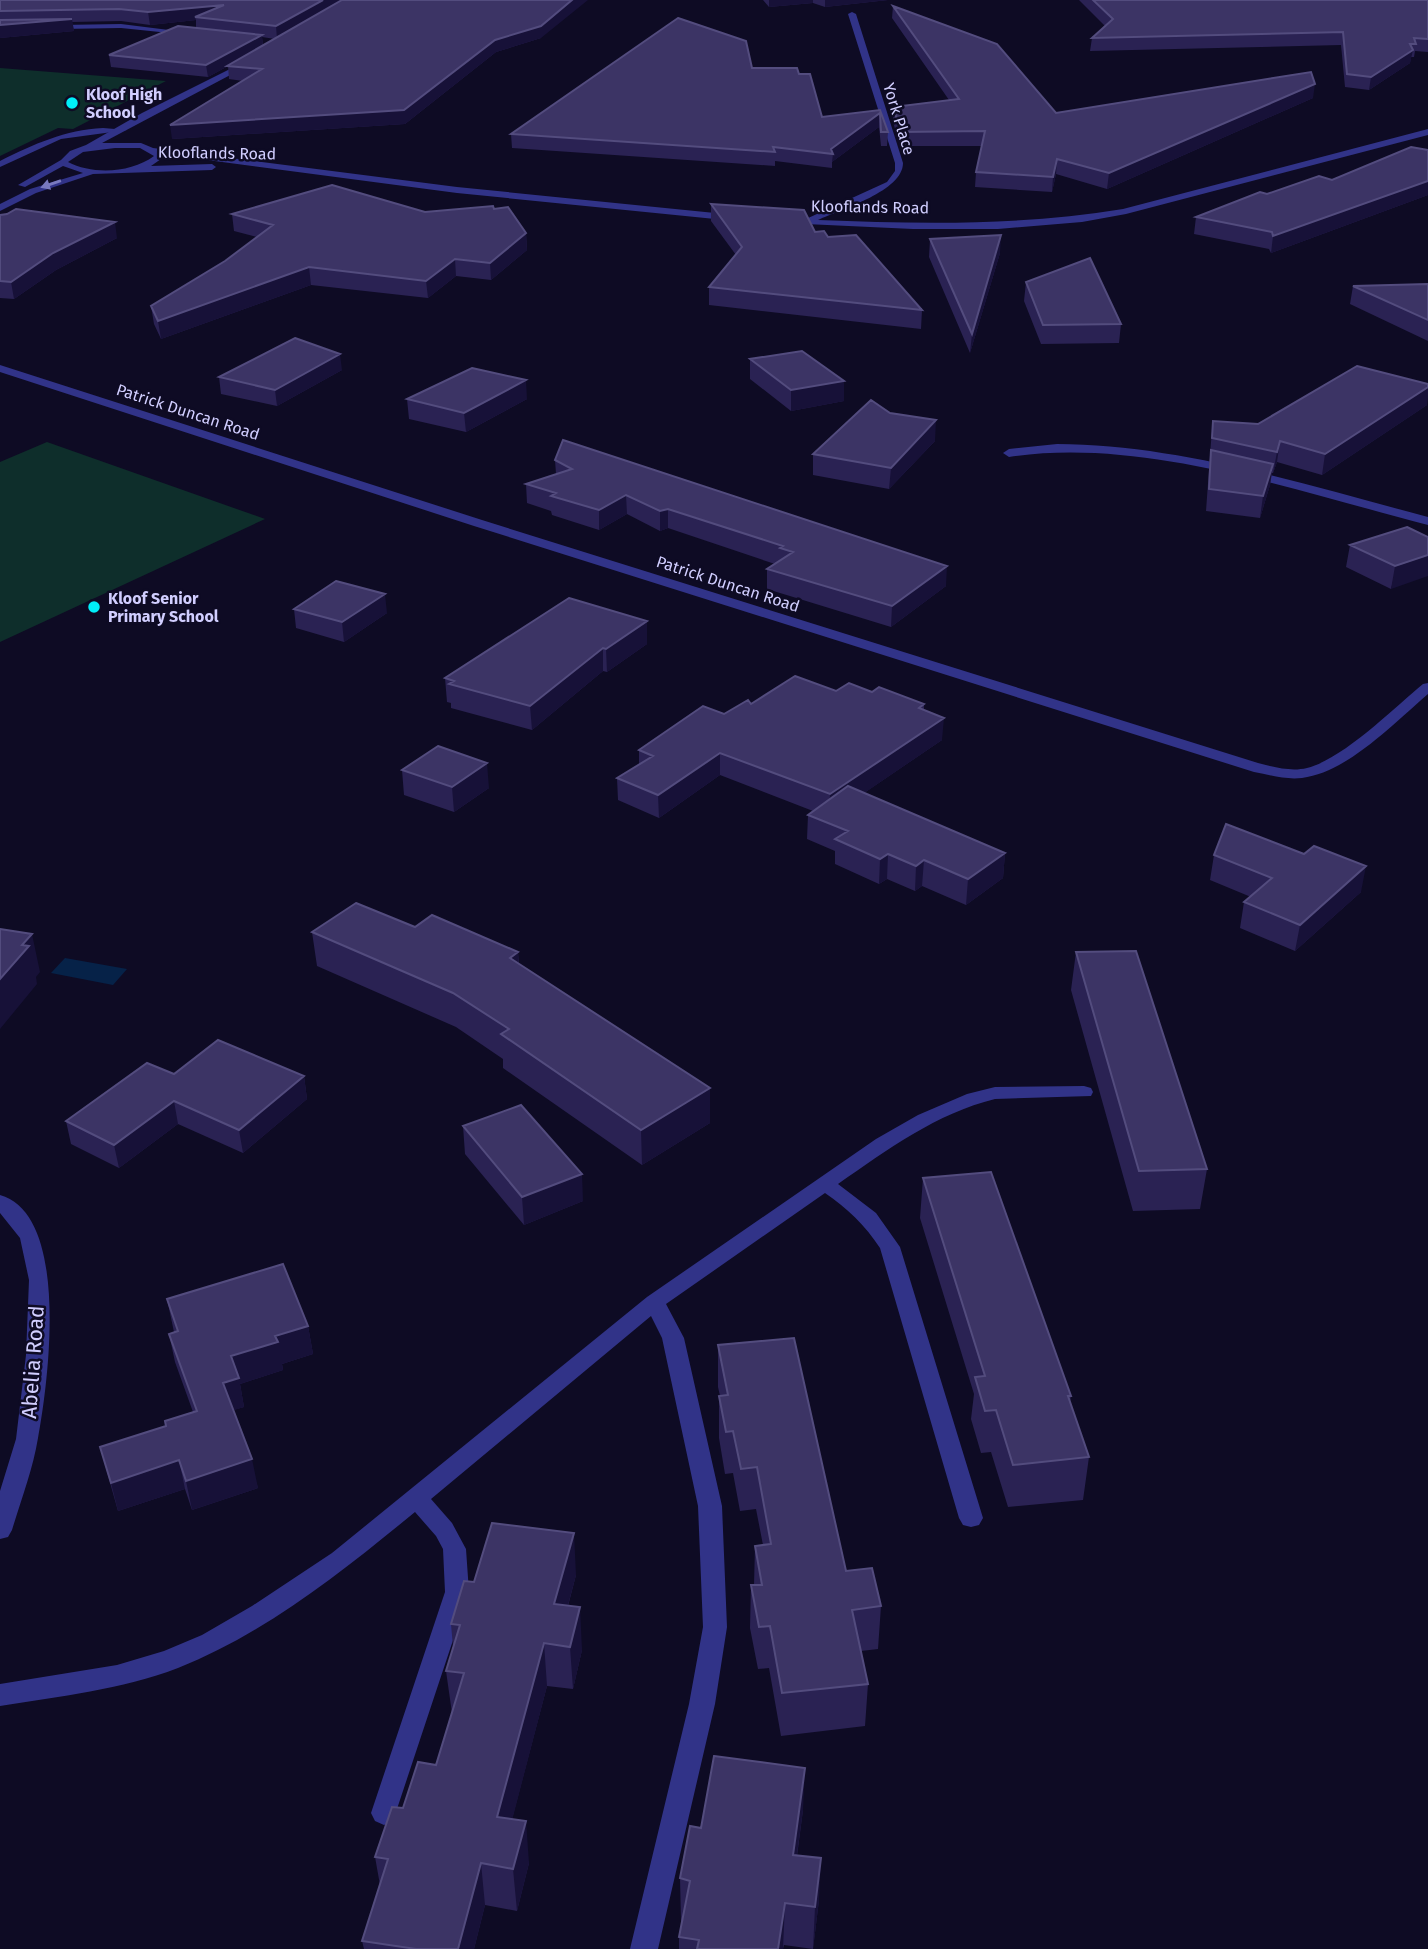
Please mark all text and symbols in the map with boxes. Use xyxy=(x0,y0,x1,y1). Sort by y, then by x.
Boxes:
street label: York Place xyxy=(879,81,919,157)
place label: Kloof High School xyxy=(86,85,162,122)
marker: Kloof High School xyxy=(64,95,80,111)
street label: Klooflands Road xyxy=(158,142,276,164)
one-way arrow xyxy=(41,179,62,190)
street label: Klooflands Road xyxy=(811,196,929,218)
street label: Patrick Duncan Road xyxy=(114,380,262,444)
street label: Patrick Duncan Road xyxy=(654,552,802,616)
place label: Kloof Senior Primary School xyxy=(108,589,219,626)
marker: Kloof Senior Primary School xyxy=(86,599,102,615)
street label: Abelia Road xyxy=(16,1305,50,1419)

